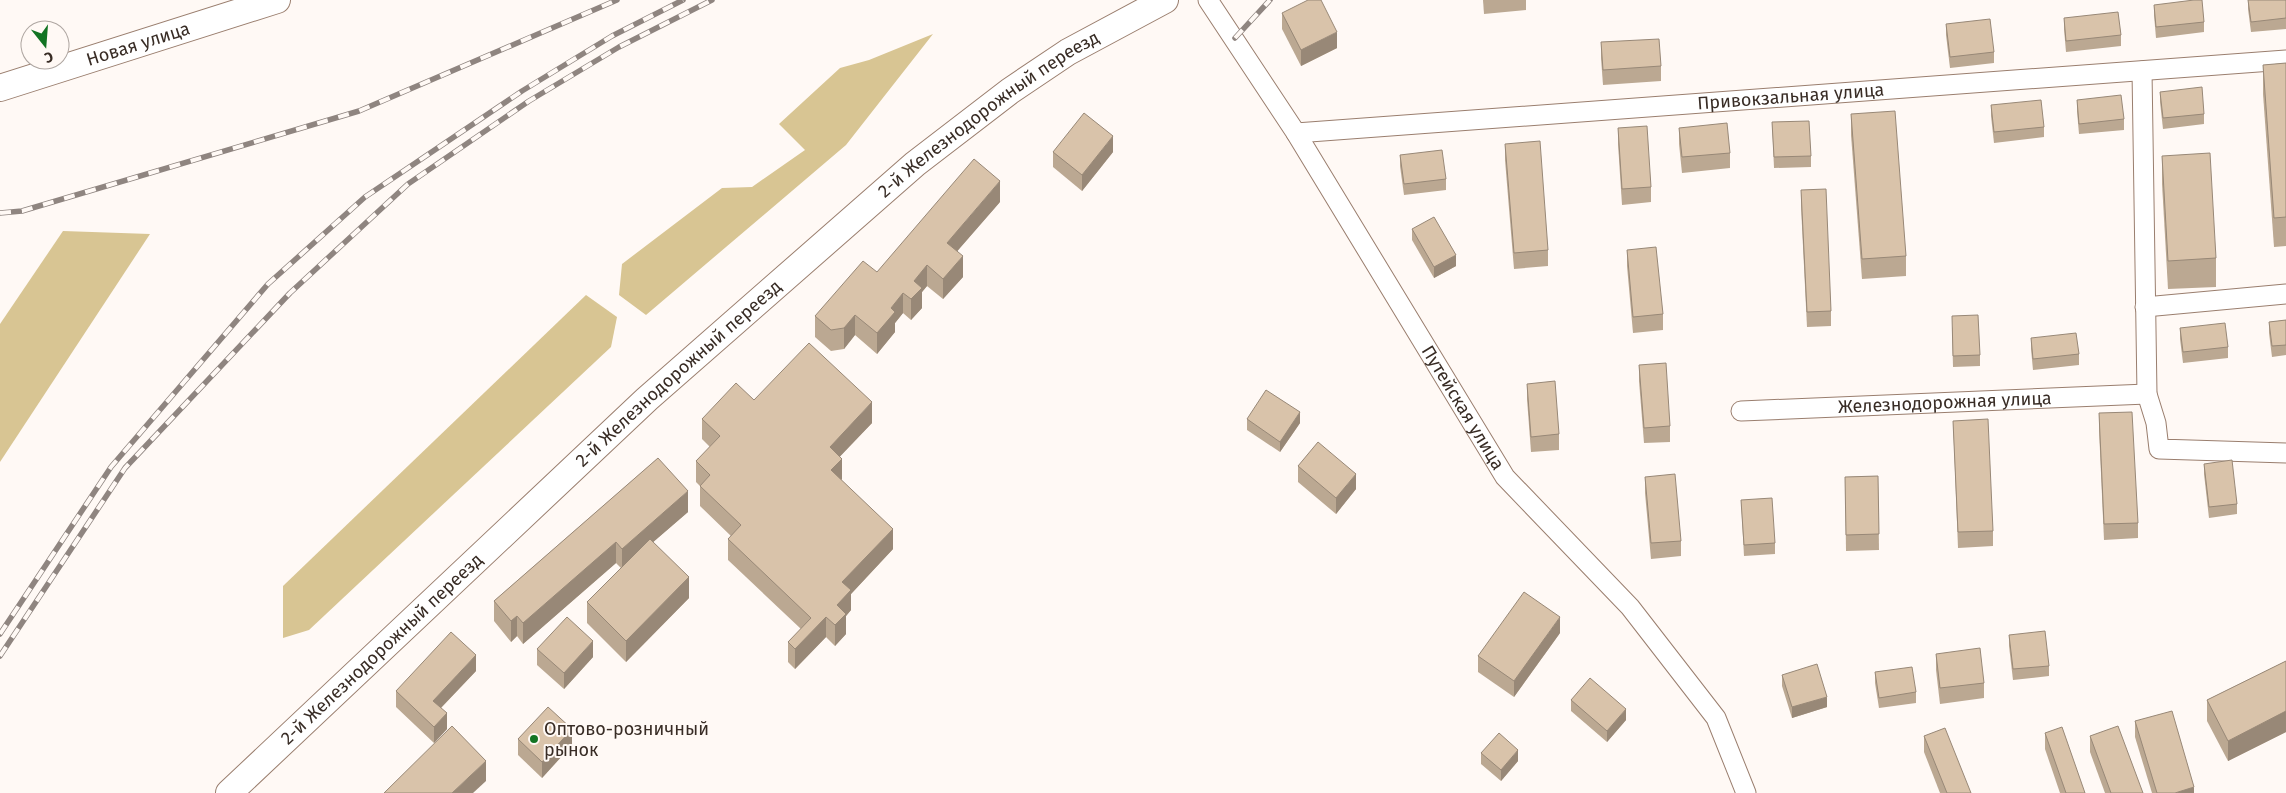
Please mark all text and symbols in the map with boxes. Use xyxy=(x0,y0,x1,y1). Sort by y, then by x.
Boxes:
street label: Новая улица xyxy=(84,17,193,71)
north arrow xyxy=(20,20,70,70)
street label: 2-й Железнодорожный переезд xyxy=(874,26,1103,202)
text: С xyxy=(42,48,55,66)
street label: Привокзальная улица xyxy=(1696,79,1885,114)
street label: 2-й Железнодорожный переезд xyxy=(571,275,786,471)
street label: Путейская улица xyxy=(1417,342,1509,474)
street label: Железнодорожная улица xyxy=(1838,387,2052,418)
street label: 2-й Железнодорожный переезд xyxy=(276,549,487,749)
place label: Оптово-розничный рынок xyxy=(544,718,709,761)
marker: Оптово-розничный рынок xyxy=(528,733,540,745)

